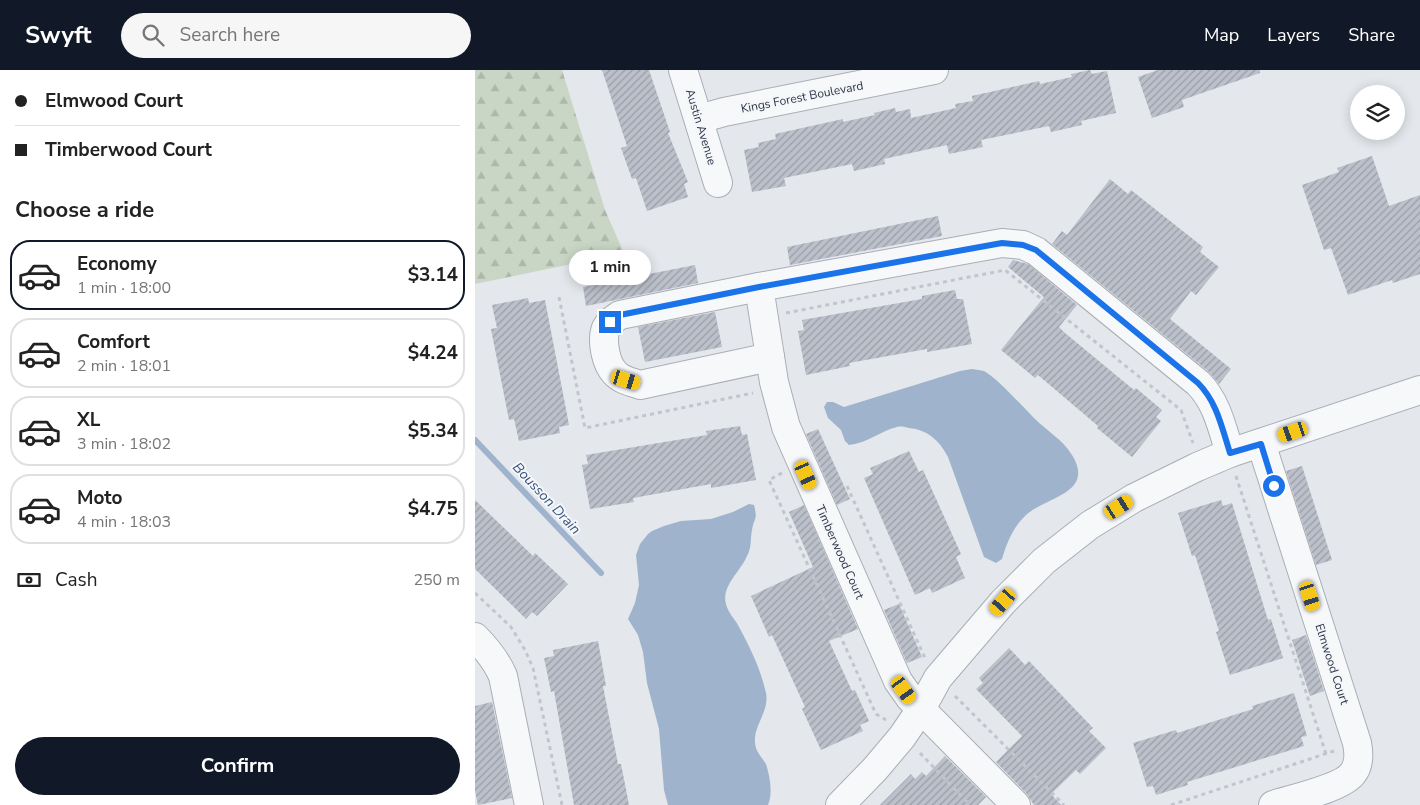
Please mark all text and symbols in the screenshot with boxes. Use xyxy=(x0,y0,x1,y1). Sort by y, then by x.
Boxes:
search box xyxy=(121,13,471,58)
text: Swyft xyxy=(25,19,91,51)
icon: search xyxy=(139,21,167,49)
text: Search here xyxy=(179,22,280,48)
text: Map xyxy=(1204,23,1239,47)
text: Layers xyxy=(1267,23,1320,47)
text: Share xyxy=(1348,23,1395,47)
street label: Kings Forest Boulevard xyxy=(739,77,865,117)
map controls xyxy=(1350,85,1405,140)
button: layers xyxy=(1350,85,1405,140)
street label: Austin Avenue xyxy=(682,87,720,167)
text: Elmwood Court xyxy=(45,88,183,114)
text: Timberwood Court xyxy=(45,137,212,163)
text: Choose a ride xyxy=(15,195,154,225)
callout: 1 min xyxy=(569,250,651,284)
text: Economy xyxy=(77,251,157,277)
icon: car xyxy=(17,253,62,298)
text: 1 min xyxy=(589,256,631,278)
text: $3.14 xyxy=(408,262,458,288)
text: 1 min · 18:00 xyxy=(77,277,171,299)
route end xyxy=(599,311,621,333)
text: Comfort xyxy=(77,329,150,355)
icon: car xyxy=(17,331,62,376)
text: $4.24 xyxy=(408,340,458,366)
text: 2 min · 18:01 xyxy=(77,355,171,377)
car xyxy=(609,368,642,392)
text: XL xyxy=(77,407,100,433)
icon: car xyxy=(17,409,62,454)
text: $5.34 xyxy=(408,418,458,444)
car xyxy=(1276,420,1309,444)
text: 3 min · 18:02 xyxy=(77,433,171,455)
water label: Bousson Drain xyxy=(508,458,585,538)
car xyxy=(793,458,818,492)
route start xyxy=(1263,475,1285,497)
text: Moto xyxy=(77,485,123,511)
icon: car xyxy=(17,487,62,532)
car xyxy=(1102,493,1135,521)
text: $4.75 xyxy=(408,496,458,522)
street label: Timberwood Court xyxy=(812,502,868,602)
text: 4 min · 18:03 xyxy=(77,511,171,533)
icon: cash xyxy=(15,566,43,594)
text: Cash xyxy=(55,567,97,593)
text: 250 m xyxy=(413,569,460,591)
car xyxy=(1298,579,1321,613)
car xyxy=(987,586,1018,618)
street label: Elmwood Court xyxy=(1311,622,1353,707)
car xyxy=(889,673,918,707)
button: Confirm xyxy=(15,737,460,795)

